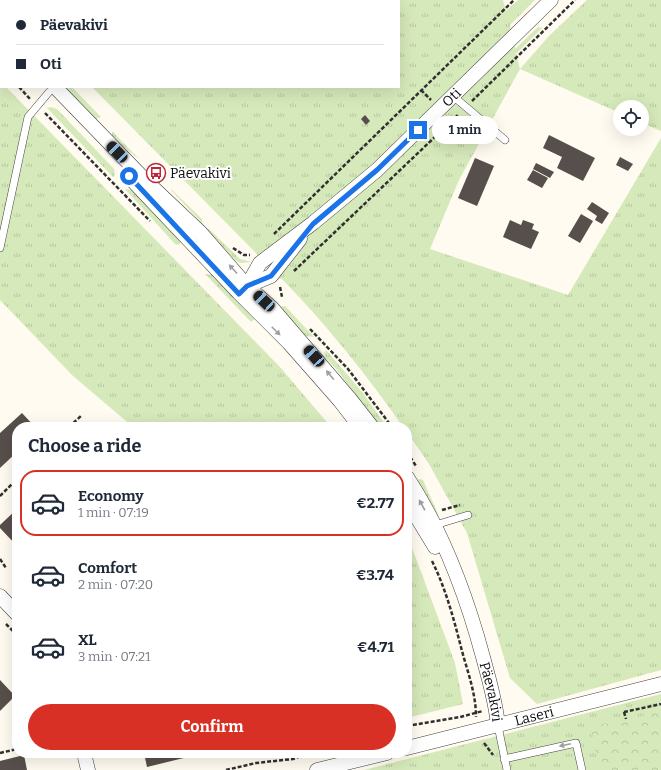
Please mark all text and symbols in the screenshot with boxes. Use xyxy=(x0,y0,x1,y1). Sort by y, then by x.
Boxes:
text: Päevakivi xyxy=(40,16,108,34)
text: Oti xyxy=(40,55,62,73)
street label: Oti xyxy=(438,84,464,110)
map controls xyxy=(613,100,649,136)
button: locate xyxy=(613,100,649,136)
callout: 1 min xyxy=(432,116,498,144)
route end xyxy=(409,121,427,139)
text: 1 min xyxy=(449,122,481,137)
car xyxy=(104,139,130,165)
bus stop icon: Päevakivi xyxy=(145,162,167,184)
place label: Päevakivi xyxy=(170,165,231,182)
route start xyxy=(120,167,138,185)
one-way arrow xyxy=(228,264,237,274)
car xyxy=(251,288,277,314)
one-way arrow xyxy=(272,326,281,336)
car xyxy=(302,343,326,369)
one-way arrow xyxy=(326,369,335,380)
text: Choose a ride xyxy=(28,435,141,457)
icon: car xyxy=(30,485,66,521)
text: Economy xyxy=(78,487,144,505)
text: €2.77 xyxy=(356,494,394,512)
one-way arrow xyxy=(419,499,426,511)
text: 1 min · 07:19 xyxy=(78,505,149,520)
icon: car xyxy=(30,557,66,593)
text: Comfort xyxy=(78,559,137,577)
text: €3.74 xyxy=(356,566,394,584)
text: 2 min · 07:20 xyxy=(78,577,153,592)
icon: car xyxy=(30,629,66,665)
text: XL xyxy=(78,631,97,649)
text: €4.71 xyxy=(357,638,394,656)
text: 3 min · 07:21 xyxy=(78,649,150,664)
street label: Päevakivi xyxy=(476,660,506,723)
street label: Laseri xyxy=(513,703,555,729)
button: Confirm xyxy=(28,704,396,750)
one-way arrow xyxy=(559,743,571,749)

